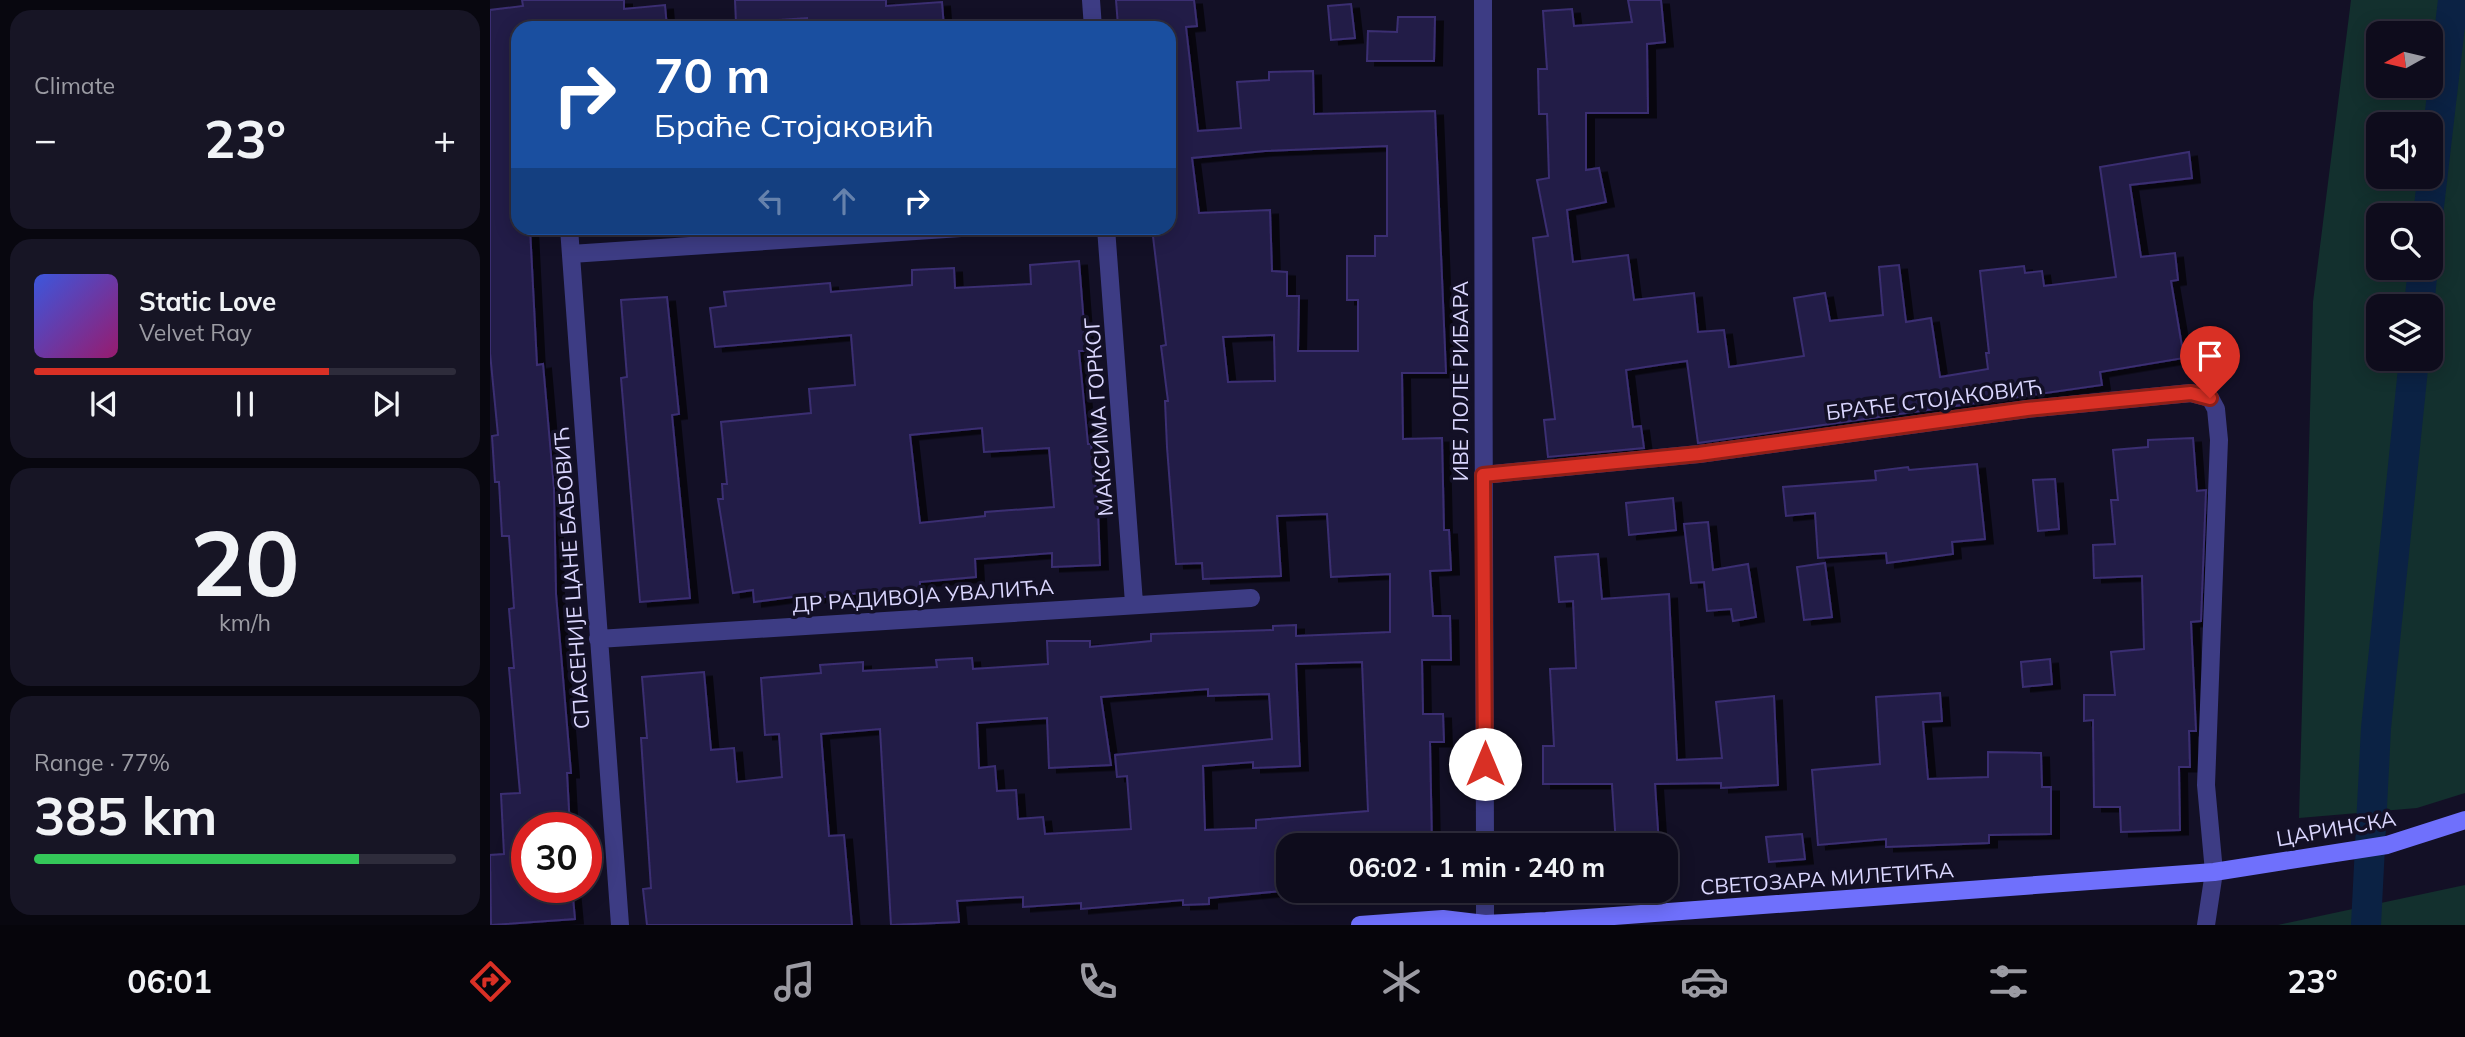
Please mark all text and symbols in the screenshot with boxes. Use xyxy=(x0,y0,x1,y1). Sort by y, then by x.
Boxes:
north arrow xyxy=(2366,21,2443,98)
map controls xyxy=(2366,21,2443,371)
text: 70 m xyxy=(654,44,770,105)
icon: right xyxy=(539,49,630,140)
text: Climate xyxy=(34,71,115,100)
text: Браће Стојаковић xyxy=(654,105,934,145)
text: 23° xyxy=(204,106,286,171)
button: sound xyxy=(2366,112,2443,189)
text: − xyxy=(34,115,57,163)
text: + xyxy=(433,115,456,163)
icon: left xyxy=(752,182,790,220)
icon: ahead xyxy=(825,182,863,220)
icon: right xyxy=(898,182,936,220)
button: search xyxy=(2366,203,2443,280)
street label: ИВЕ ЛОЛЕ РИБАРА xyxy=(1447,280,1473,481)
text: Static Love xyxy=(139,285,276,318)
button: layers xyxy=(2366,294,2443,371)
street label: МАКСИМА ГОРКОГ xyxy=(1078,317,1118,517)
text: Velvet Ray xyxy=(139,318,252,347)
pin xyxy=(2180,326,2240,398)
icon: arrive xyxy=(2191,337,2229,375)
street label: БРАЋЕ СТОЈАКОВИЋ xyxy=(1824,373,2044,425)
icon: previous xyxy=(85,385,123,423)
icon: pause xyxy=(226,385,264,423)
icon: next xyxy=(367,385,405,423)
street label: СПАСЕНИЈЕ ЦАНЕ БАБОВИЋ xyxy=(547,426,595,730)
text: 20 xyxy=(190,505,300,619)
street label: ДР РАДИВОЈА УВАЛИЋА xyxy=(791,573,1055,617)
text: km/h xyxy=(219,608,271,637)
position arrow xyxy=(1448,727,1522,801)
text: Range · 77% xyxy=(34,748,170,777)
text: 385 km xyxy=(34,783,217,848)
street label: ЦАРИНСКА xyxy=(2274,805,2398,851)
speed limit sign: 30 xyxy=(511,812,602,903)
text: 06:02 · 1 min · 240 m xyxy=(1349,851,1605,884)
street label: СВЕТОЗАРА МИЛЕТИЋА xyxy=(1699,856,1955,900)
icon: directions xyxy=(466,957,515,1006)
icon: music xyxy=(770,957,819,1006)
icon: phone xyxy=(1073,957,1122,1006)
icon: climate xyxy=(1377,957,1426,1006)
icon: car xyxy=(1680,957,1729,1006)
icon: filters xyxy=(1984,957,2033,1006)
text: 06:01 xyxy=(127,961,212,1001)
text: 23° xyxy=(2287,961,2338,1001)

